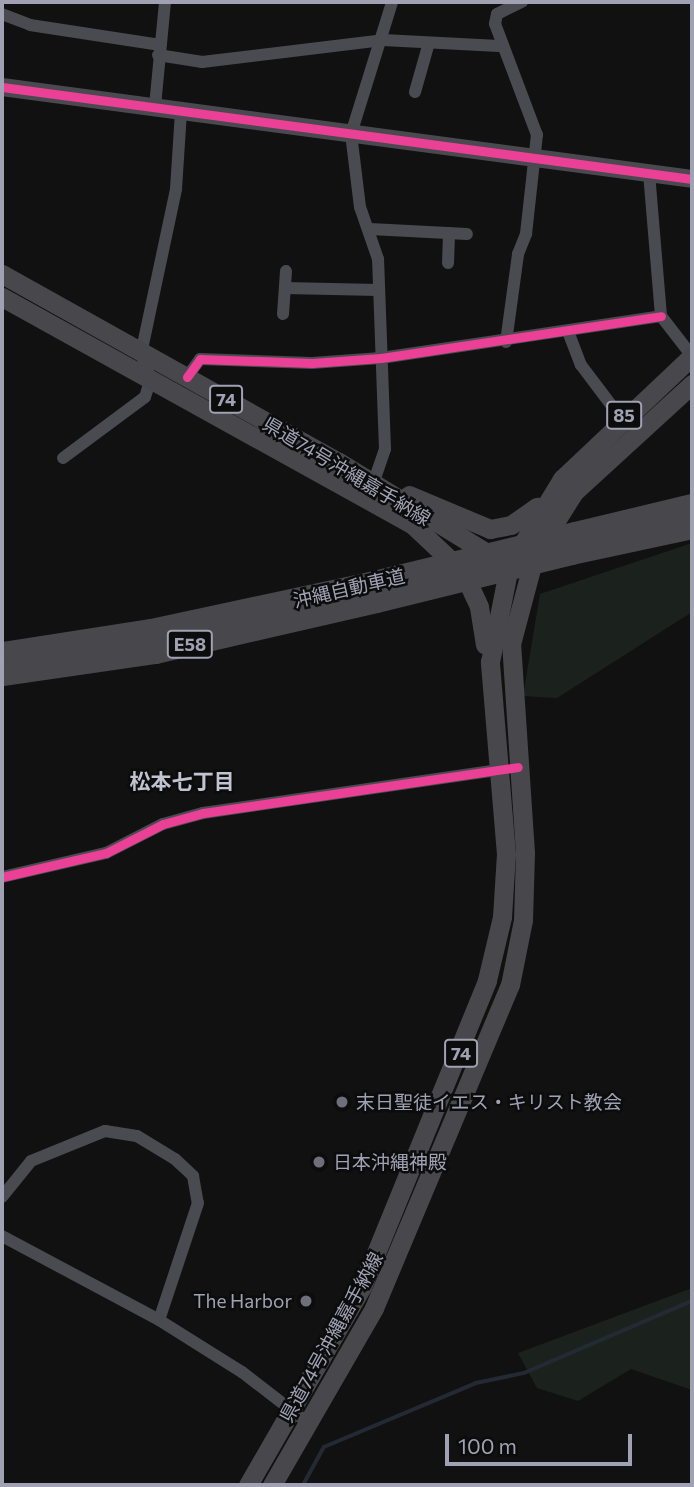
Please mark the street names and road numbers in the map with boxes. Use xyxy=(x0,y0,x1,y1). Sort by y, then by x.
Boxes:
road number: 74 xyxy=(208,384,244,414)
road number: 85 xyxy=(605,400,643,430)
street label: 県道74号沖縄嘉手納線 xyxy=(259,412,435,530)
street label: 沖縄自動車道 xyxy=(291,564,407,612)
road number: E58 xyxy=(166,630,214,658)
road number: 74 xyxy=(444,1038,478,1068)
street label: 県道74号沖縄嘉手納線 xyxy=(275,1248,387,1426)

